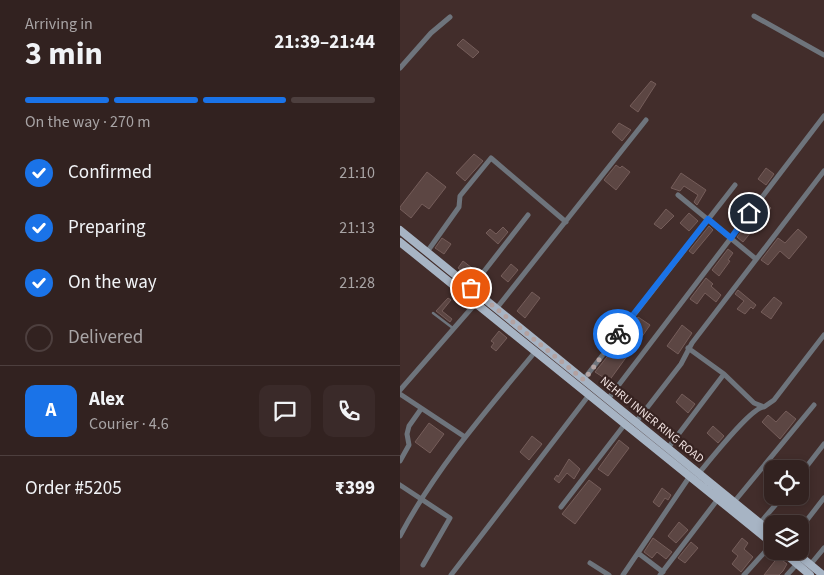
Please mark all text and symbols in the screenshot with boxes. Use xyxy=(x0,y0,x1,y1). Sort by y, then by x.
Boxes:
text: Arriving in xyxy=(25,13,93,35)
text: 21:39–21:44 xyxy=(274,29,375,56)
text: 3 min xyxy=(25,31,103,77)
text: On the way · 270 m xyxy=(25,111,150,133)
icon: check xyxy=(25,159,53,187)
text: Confirmed xyxy=(68,159,152,186)
text: 21:10 xyxy=(339,162,375,184)
pin xyxy=(728,192,770,234)
icon: home xyxy=(735,199,763,227)
icon: check xyxy=(25,214,53,242)
text: Preparing xyxy=(68,214,146,241)
text: 21:13 xyxy=(339,217,375,239)
pin xyxy=(450,267,492,309)
icon: check xyxy=(25,269,53,297)
text: On the way xyxy=(68,269,157,296)
text: 21:28 xyxy=(339,272,375,294)
icon: bag xyxy=(457,274,485,302)
courier xyxy=(593,309,643,359)
icon: bike xyxy=(604,320,632,348)
text: Delivered xyxy=(68,324,143,351)
street label: NEHRU INNER RING ROAD xyxy=(596,373,708,467)
button: chat xyxy=(259,385,311,437)
button: phone xyxy=(323,385,375,437)
text: Alex xyxy=(89,386,125,413)
text: A xyxy=(46,397,56,424)
text: Courier · 4.6 xyxy=(89,413,169,435)
map controls xyxy=(764,460,809,560)
button: locate xyxy=(764,460,809,505)
text: Order #5205 xyxy=(25,475,122,502)
text: ₹399 xyxy=(335,475,375,502)
button: layers xyxy=(764,515,809,560)

